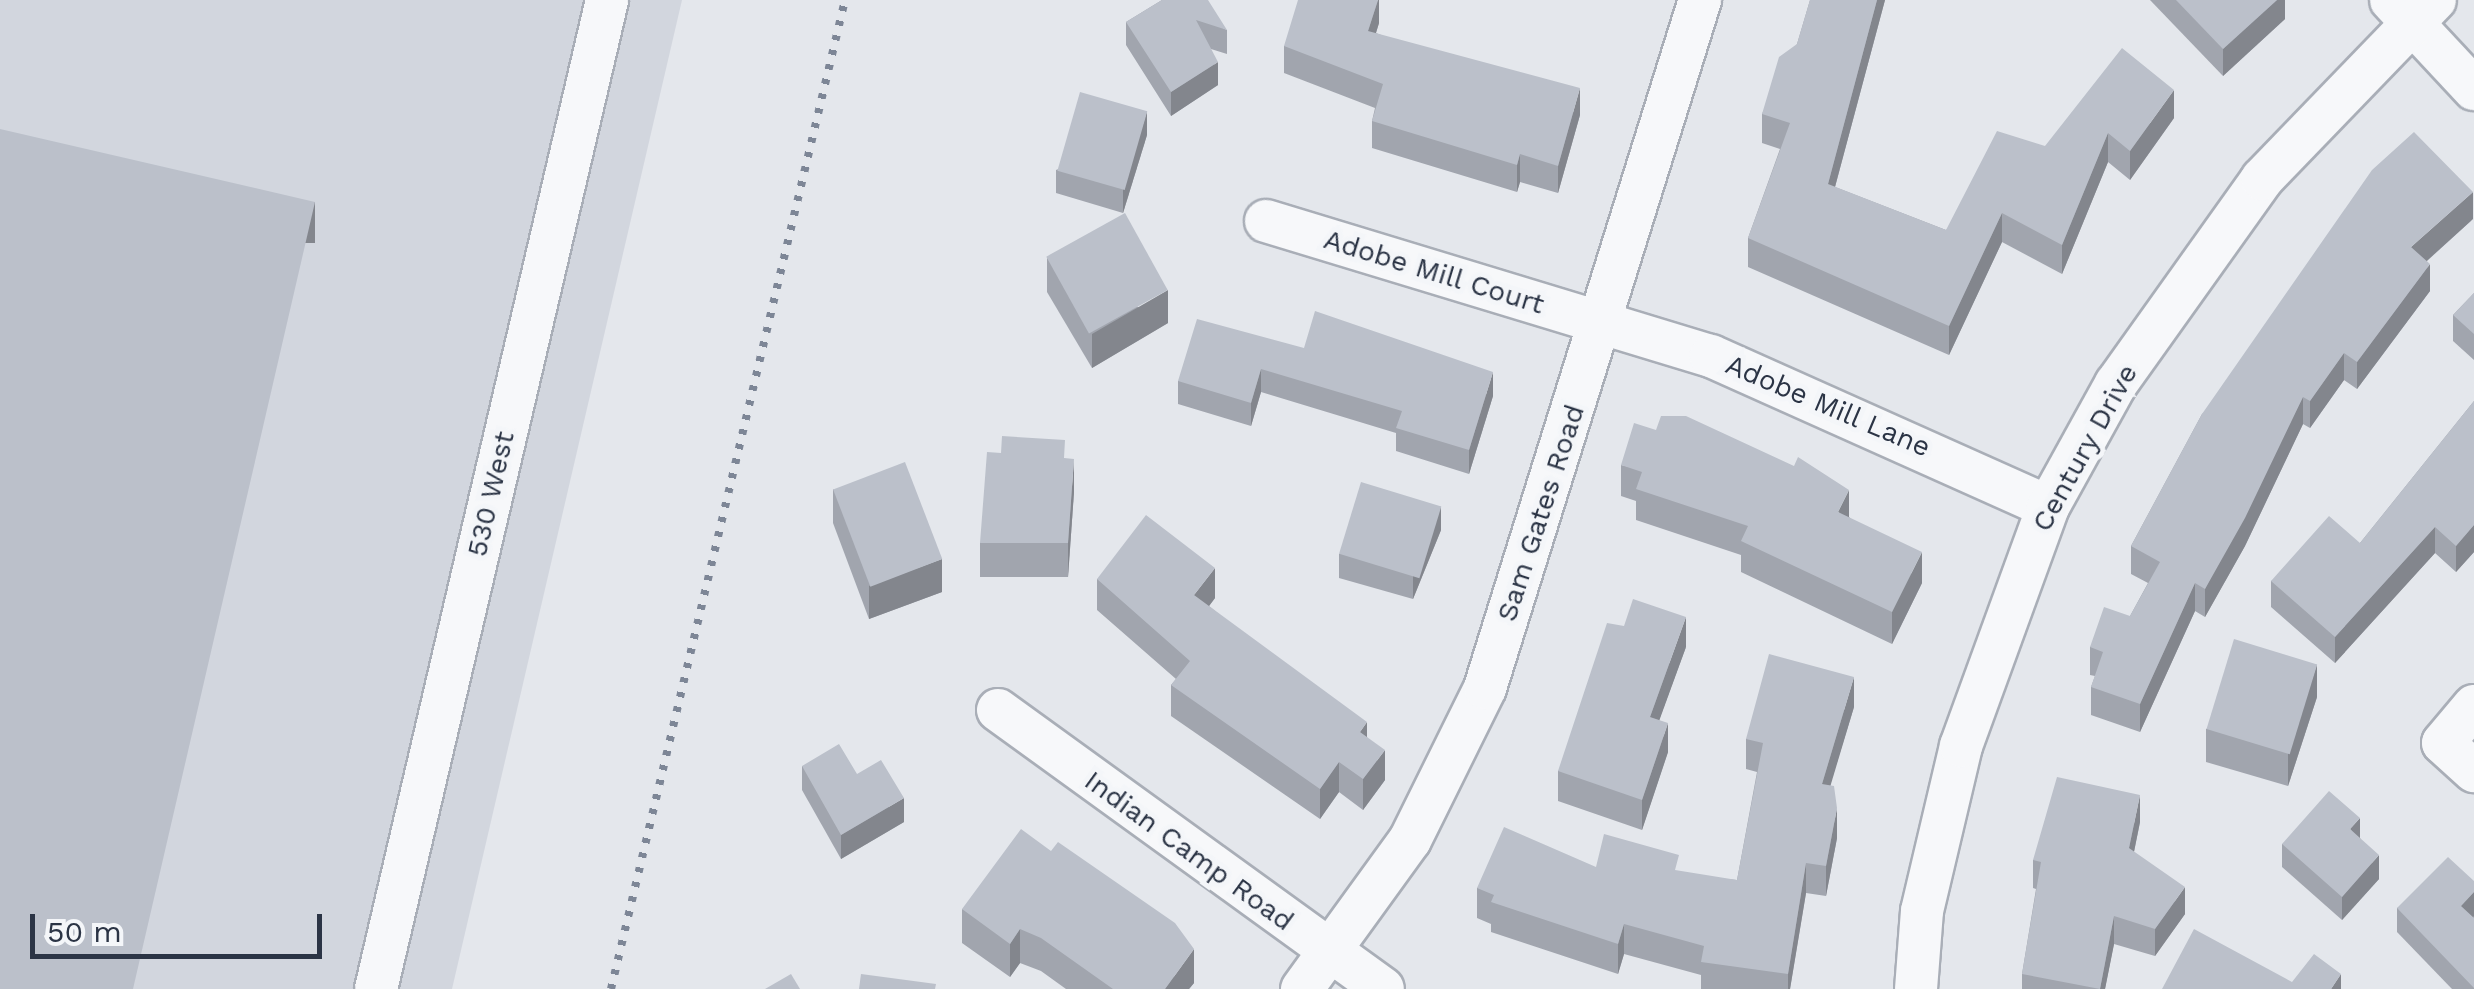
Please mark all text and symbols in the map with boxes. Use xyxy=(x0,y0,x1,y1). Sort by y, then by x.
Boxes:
street label: Adobe Mill Court xyxy=(1319,222,1549,322)
street label: Adobe Mill Lane xyxy=(1720,348,1936,464)
street label: Century Drive xyxy=(2025,358,2145,538)
street label: Sam Gates Road xyxy=(1490,400,1592,626)
street label: 530 West xyxy=(460,428,522,560)
street label: Indian Camp Road xyxy=(1078,764,1300,938)
scale bar xyxy=(35,894,328,956)
text: 50 m xyxy=(47,914,122,949)

